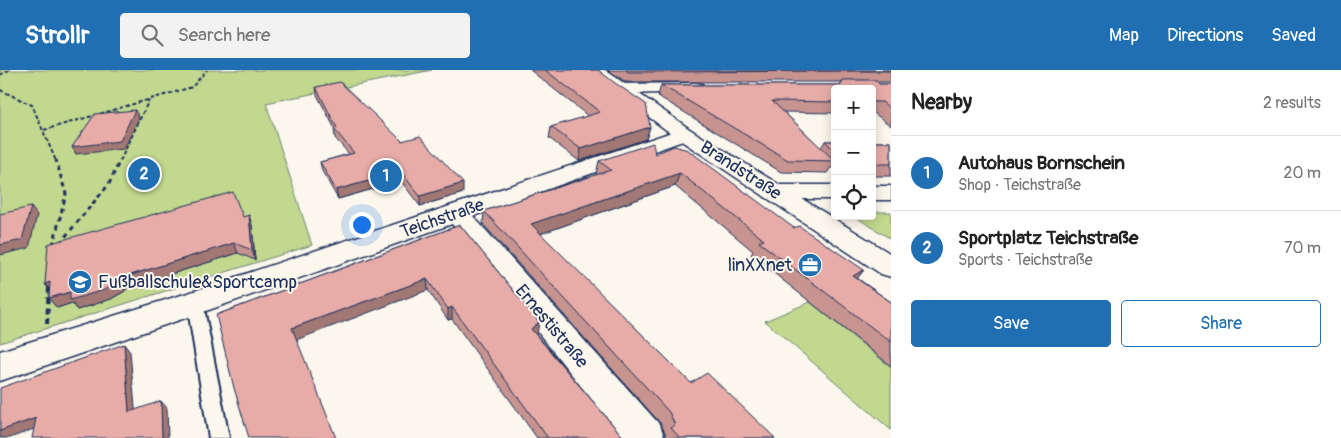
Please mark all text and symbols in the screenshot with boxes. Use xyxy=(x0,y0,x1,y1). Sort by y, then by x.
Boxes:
search box xyxy=(120,13,470,58)
text: Strollr xyxy=(25,21,90,50)
icon: search xyxy=(138,21,166,49)
text: Search here xyxy=(178,23,270,47)
text: Map xyxy=(1109,24,1139,47)
text: Directions xyxy=(1167,24,1243,47)
text: Saved xyxy=(1271,24,1316,47)
map controls xyxy=(831,85,876,220)
button: + xyxy=(831,85,876,130)
text: Nearby xyxy=(911,89,972,116)
text: 2 results xyxy=(1263,93,1321,113)
button: − xyxy=(831,130,876,175)
street label: Brandstraße xyxy=(696,136,786,205)
text: Autohaus Bornschein xyxy=(958,151,1125,175)
pin: 2 xyxy=(128,155,160,193)
pin: 1 xyxy=(370,157,402,195)
text: 1 xyxy=(924,163,930,183)
text: 20 m xyxy=(1283,163,1321,183)
button: locate xyxy=(831,175,876,220)
text: Shop · Teichstraße xyxy=(958,175,1081,195)
street label: Teichstraße xyxy=(397,193,487,244)
your location xyxy=(349,212,375,238)
text: Sportplatz Teichstraße xyxy=(958,226,1138,250)
text: 2 xyxy=(923,238,931,258)
text: 70 m xyxy=(1284,238,1321,258)
text: Sports · Teichstraße xyxy=(958,250,1093,270)
office icon: linXXnet xyxy=(797,252,823,278)
place label: linXXnet xyxy=(728,254,793,277)
school or university icon: Fußballschule&Sportcamp xyxy=(67,269,93,295)
place label: Fußballschule&Sportcamp xyxy=(98,271,297,294)
street label: Ernestistraße xyxy=(510,280,593,373)
button: Save xyxy=(911,300,1111,347)
button: Share xyxy=(1121,300,1321,347)

